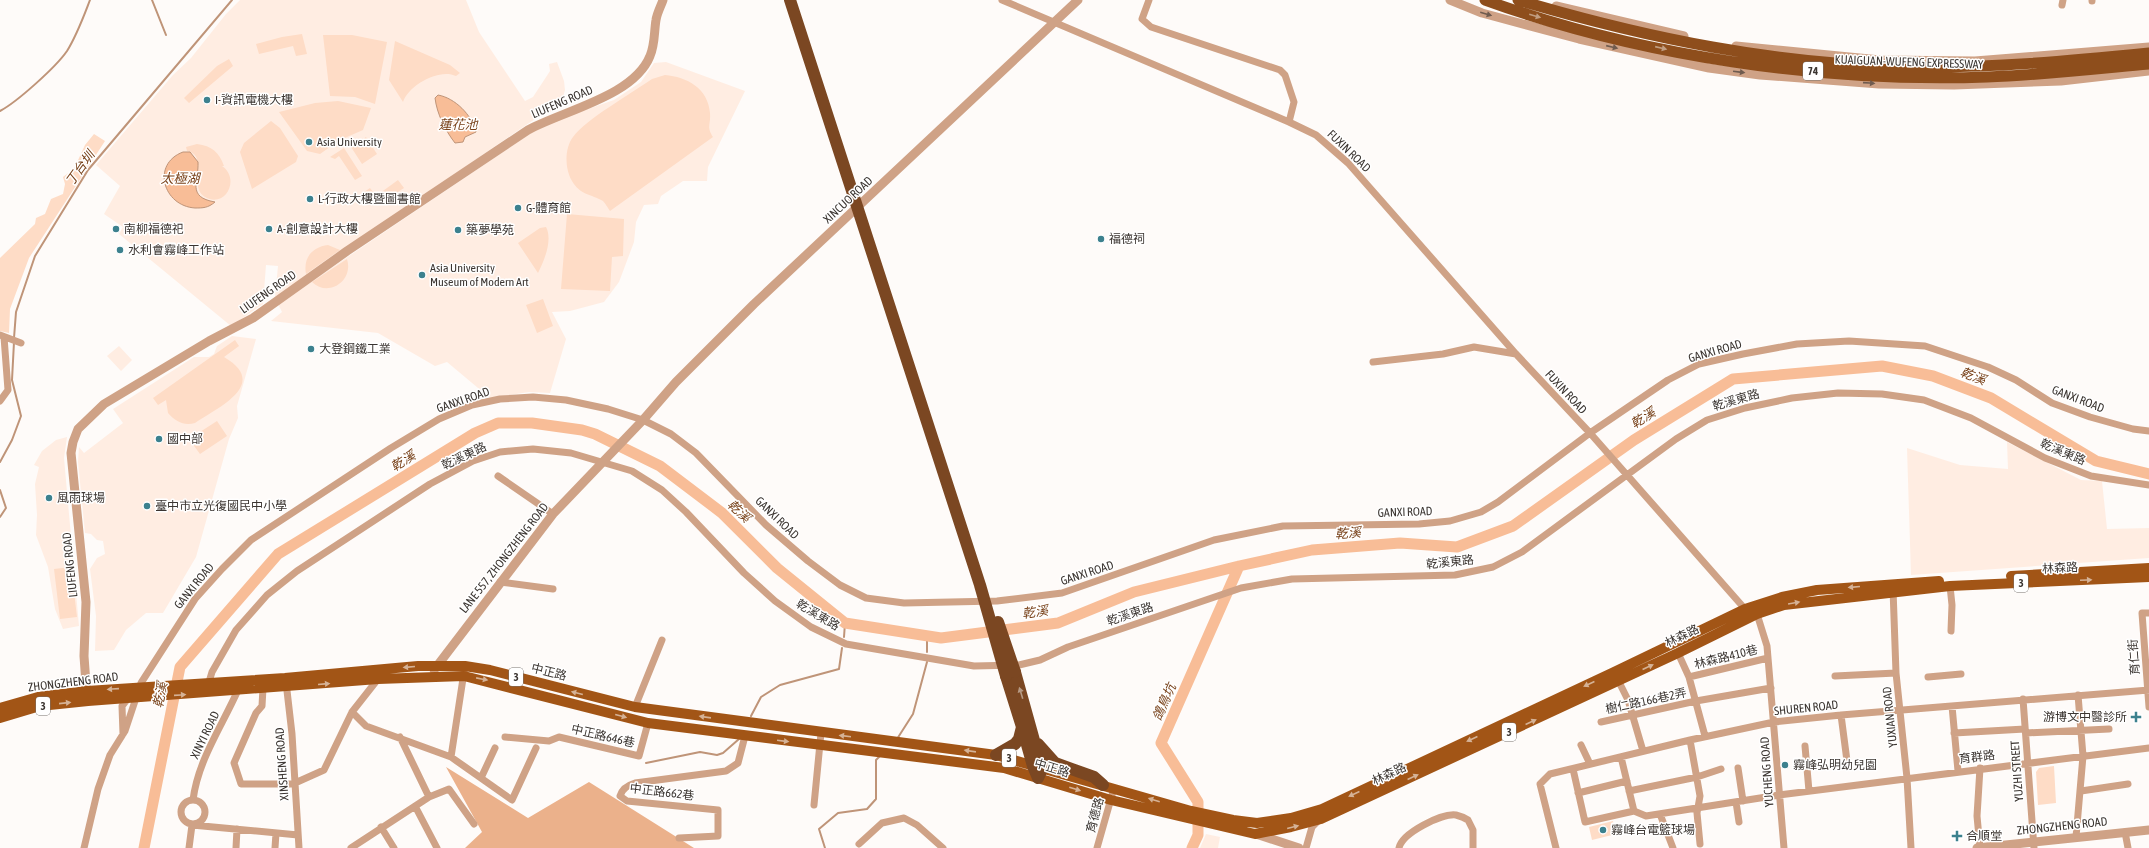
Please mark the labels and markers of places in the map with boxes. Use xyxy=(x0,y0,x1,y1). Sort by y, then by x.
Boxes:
place label: I-資訊電機大樓 xyxy=(215,93,293,107)
marker: I-資訊電機大樓 xyxy=(202,95,212,105)
place label: Asia University xyxy=(317,135,382,149)
marker: Asia University xyxy=(304,137,314,147)
place label: L-行政大樓暨圖書館 xyxy=(318,192,421,206)
marker: L-行政大樓暨圖書館 xyxy=(305,194,315,204)
place label: G-體育館 xyxy=(526,201,571,215)
marker: G-體育館 xyxy=(513,203,523,213)
place label: 南柳福德祀 xyxy=(124,222,184,236)
place label: A-創意設計大樓 xyxy=(277,222,358,236)
place label: 築夢學苑 xyxy=(466,223,514,237)
marker: 南柳福德祀 xyxy=(111,224,121,234)
marker: A-創意設計大樓 xyxy=(264,224,274,234)
marker: 築夢學苑 xyxy=(453,225,463,235)
place label: 福德祠 xyxy=(1109,232,1145,246)
marker: 福德祠 xyxy=(1096,234,1106,244)
place label: 水利會霧峰工作站 xyxy=(128,243,224,257)
marker: 水利會霧峰工作站 xyxy=(115,245,125,255)
place label: Asia University Museum of Modern Art xyxy=(430,261,529,289)
marker: Asia University Museum of Modern Art xyxy=(417,270,427,280)
place label: 大登鋼鐵工業 xyxy=(319,342,391,356)
marker: 大登鋼鐵工業 xyxy=(306,344,316,354)
place label: 國中部 xyxy=(167,432,203,446)
marker: 國中部 xyxy=(154,434,164,444)
place label: 風雨球場 xyxy=(57,491,105,505)
marker: 風雨球場 xyxy=(44,493,54,503)
place label: 臺中市立光復國民中小學 xyxy=(155,499,287,513)
marker: 臺中市立光復國民中小學 xyxy=(142,501,152,511)
place label: 游博文中醫診所 xyxy=(2043,710,2127,724)
marker: 游博文中醫診所 xyxy=(2130,711,2142,723)
place label: 霧峰弘明幼兒園 xyxy=(1793,758,1877,772)
marker: 霧峰弘明幼兒園 xyxy=(1780,760,1790,770)
place label: 霧峰台電籃球場 xyxy=(1611,823,1695,837)
marker: 霧峰台電籃球場 xyxy=(1598,825,1608,835)
place label: 合順堂 xyxy=(1966,829,2002,843)
marker: 合順堂 xyxy=(1951,830,1963,842)

